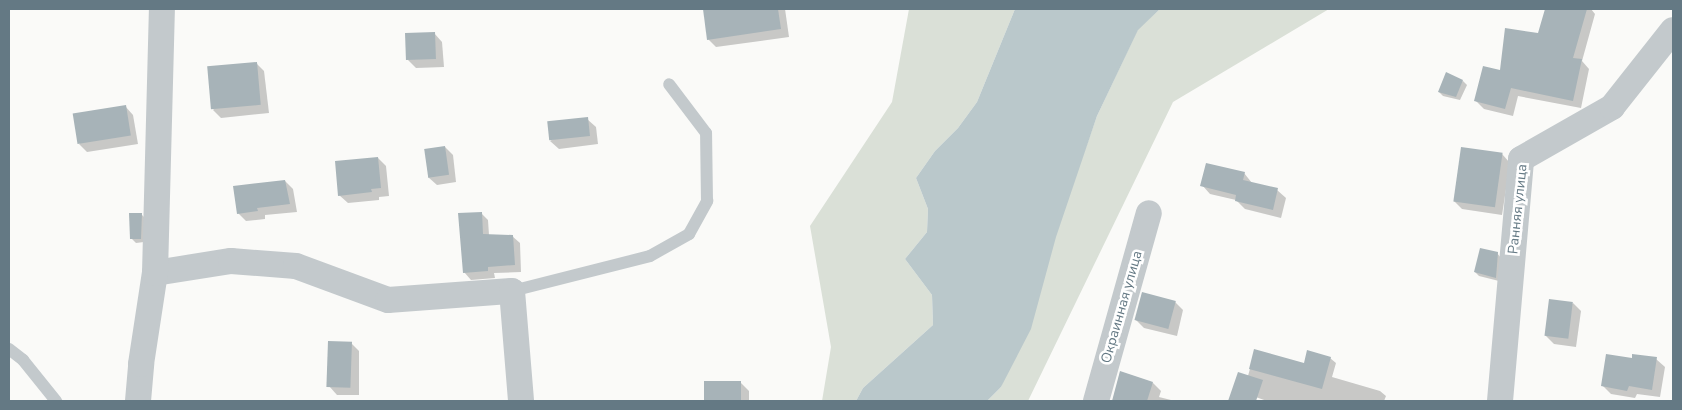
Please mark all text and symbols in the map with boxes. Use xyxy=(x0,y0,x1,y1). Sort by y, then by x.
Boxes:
street label: Ранняя улица xyxy=(1505,163,1531,255)
street label: Окраинная улица xyxy=(1098,249,1146,365)

